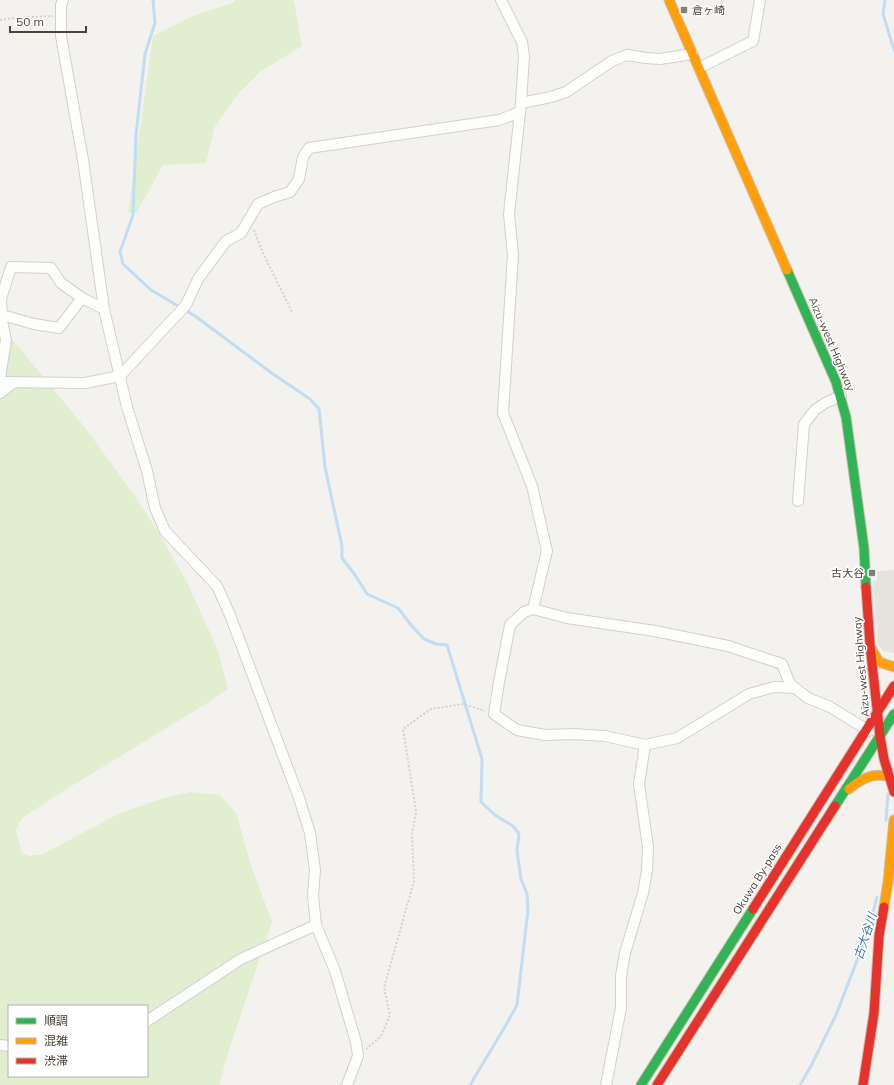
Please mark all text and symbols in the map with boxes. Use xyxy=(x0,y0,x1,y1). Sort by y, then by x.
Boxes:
place label: 倉ヶ崎 xyxy=(692,3,725,17)
marker: 倉ヶ崎 xyxy=(679,5,689,15)
scale bar xyxy=(10,8,86,34)
text: 50 m xyxy=(16,14,44,29)
street label: Aizu-west Highway xyxy=(806,295,858,393)
place label: 古大谷 xyxy=(831,566,864,580)
marker: 古大谷 xyxy=(867,568,877,578)
street label: Aizu-west Highway xyxy=(850,616,872,718)
street label: Okuwa By-pass xyxy=(730,841,784,917)
water label: 古大谷川 xyxy=(850,909,880,961)
legend xyxy=(8,1005,148,1077)
text: 順調 xyxy=(44,1013,68,1028)
text: 混雑 xyxy=(44,1033,68,1048)
text: 渋滞 xyxy=(44,1053,68,1068)

